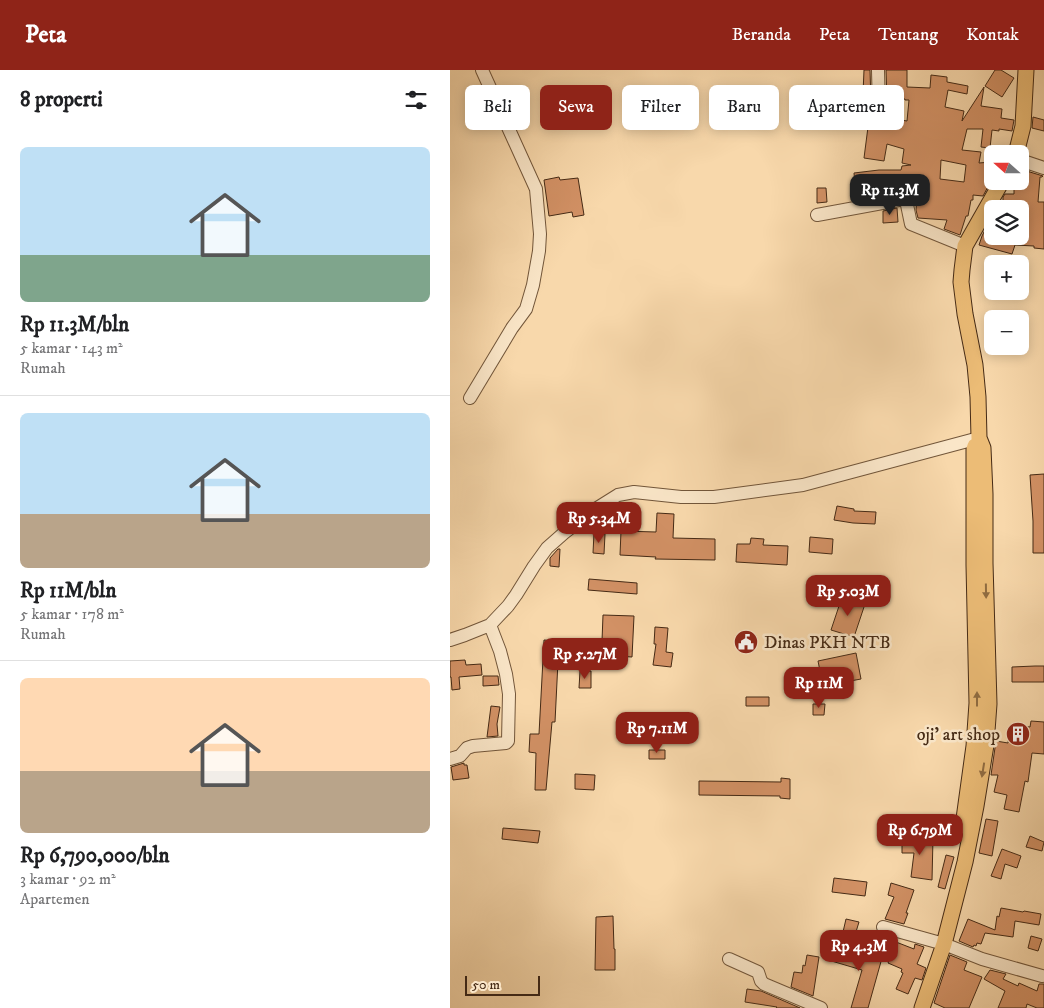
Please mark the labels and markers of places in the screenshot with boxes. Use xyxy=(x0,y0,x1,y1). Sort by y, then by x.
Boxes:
pin: Rp 11.3M xyxy=(838,174,942,216)
pin: Rp 5.34M xyxy=(547,502,651,544)
pin: Rp 5.03M xyxy=(796,574,900,617)
public building icon: Dinas PKH NTB xyxy=(733,629,759,655)
place label: Dinas PKH NTB xyxy=(764,632,891,654)
pin: Rp 5.27M xyxy=(533,638,637,680)
pin: Rp 11M xyxy=(778,666,860,709)
pin: Rp 7.11M xyxy=(605,712,709,754)
building icon: oji' art shop xyxy=(1005,721,1031,747)
place label: oji' art shop xyxy=(917,724,1000,746)
pin: Rp 6.79M xyxy=(868,814,972,856)
pin: Rp 4.3M xyxy=(813,930,905,972)

